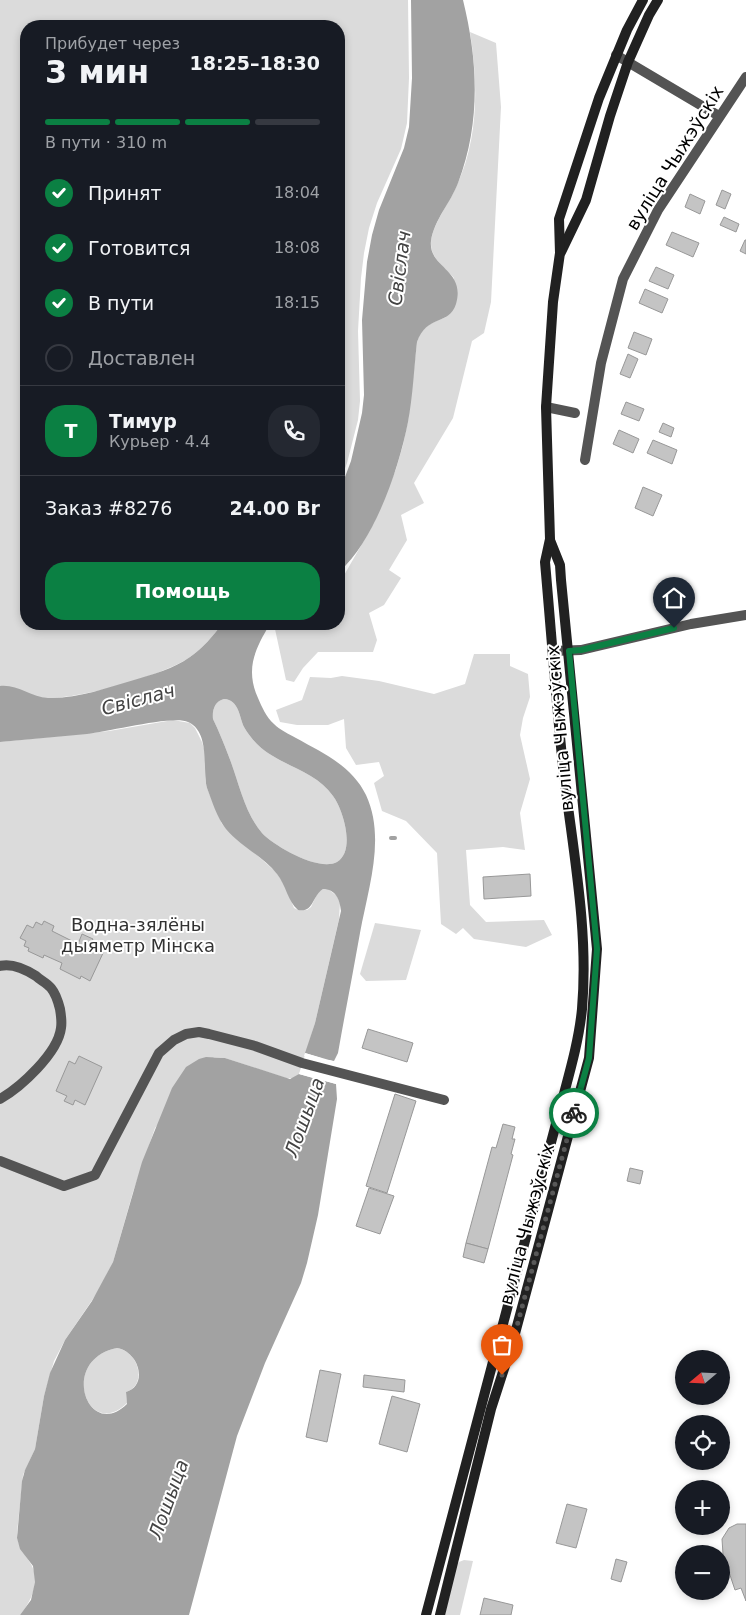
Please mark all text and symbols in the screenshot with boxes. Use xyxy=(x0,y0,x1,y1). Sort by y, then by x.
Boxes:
text: Прибудет через xyxy=(45,34,180,53)
text: 18:25–18:30 xyxy=(190,52,320,74)
text: 3 мин xyxy=(45,53,149,91)
street label: вуліца Чыжэўскіх xyxy=(622,81,728,234)
text: В пути · 310 m xyxy=(45,133,167,152)
icon: check xyxy=(45,179,73,207)
text: Принят xyxy=(88,182,162,204)
text: 18:04 xyxy=(274,183,320,202)
water label: Свіслач xyxy=(383,229,415,307)
icon: check xyxy=(45,234,73,262)
text: Готовится xyxy=(88,237,190,259)
text: 18:08 xyxy=(274,238,320,257)
icon: check xyxy=(45,289,73,317)
text: В пути xyxy=(88,292,154,314)
text: 18:15 xyxy=(274,293,320,312)
text: Доставлен xyxy=(88,347,195,369)
button: phone xyxy=(268,405,320,457)
text: Тимур xyxy=(109,410,177,432)
text: Т xyxy=(65,420,77,442)
text: Курьер · 4.4 xyxy=(109,432,210,451)
text: Заказ #8276 xyxy=(45,497,172,519)
text: 24.00 Br xyxy=(229,497,320,519)
button: Помощь xyxy=(45,562,320,620)
pin xyxy=(653,577,695,628)
icon: home xyxy=(660,584,688,612)
street label: вуліца Чыжэўскіх xyxy=(542,644,577,812)
water label: Свіслач xyxy=(99,679,177,719)
park label: Водна-зялёны дыяметр Мінска xyxy=(61,914,215,956)
water label: Лошыца xyxy=(279,1074,329,1161)
courier xyxy=(549,1088,599,1138)
icon: bike xyxy=(560,1099,588,1127)
street label: вуліца Чыжэўскіх xyxy=(495,1140,558,1307)
pin xyxy=(481,1324,523,1375)
icon: bag xyxy=(488,1331,516,1359)
north arrow xyxy=(675,1350,730,1405)
map controls xyxy=(675,1350,730,1600)
button: locate xyxy=(675,1415,730,1470)
water label: Лошыца xyxy=(143,1456,193,1543)
button: + xyxy=(675,1480,730,1535)
button: − xyxy=(675,1545,730,1600)

